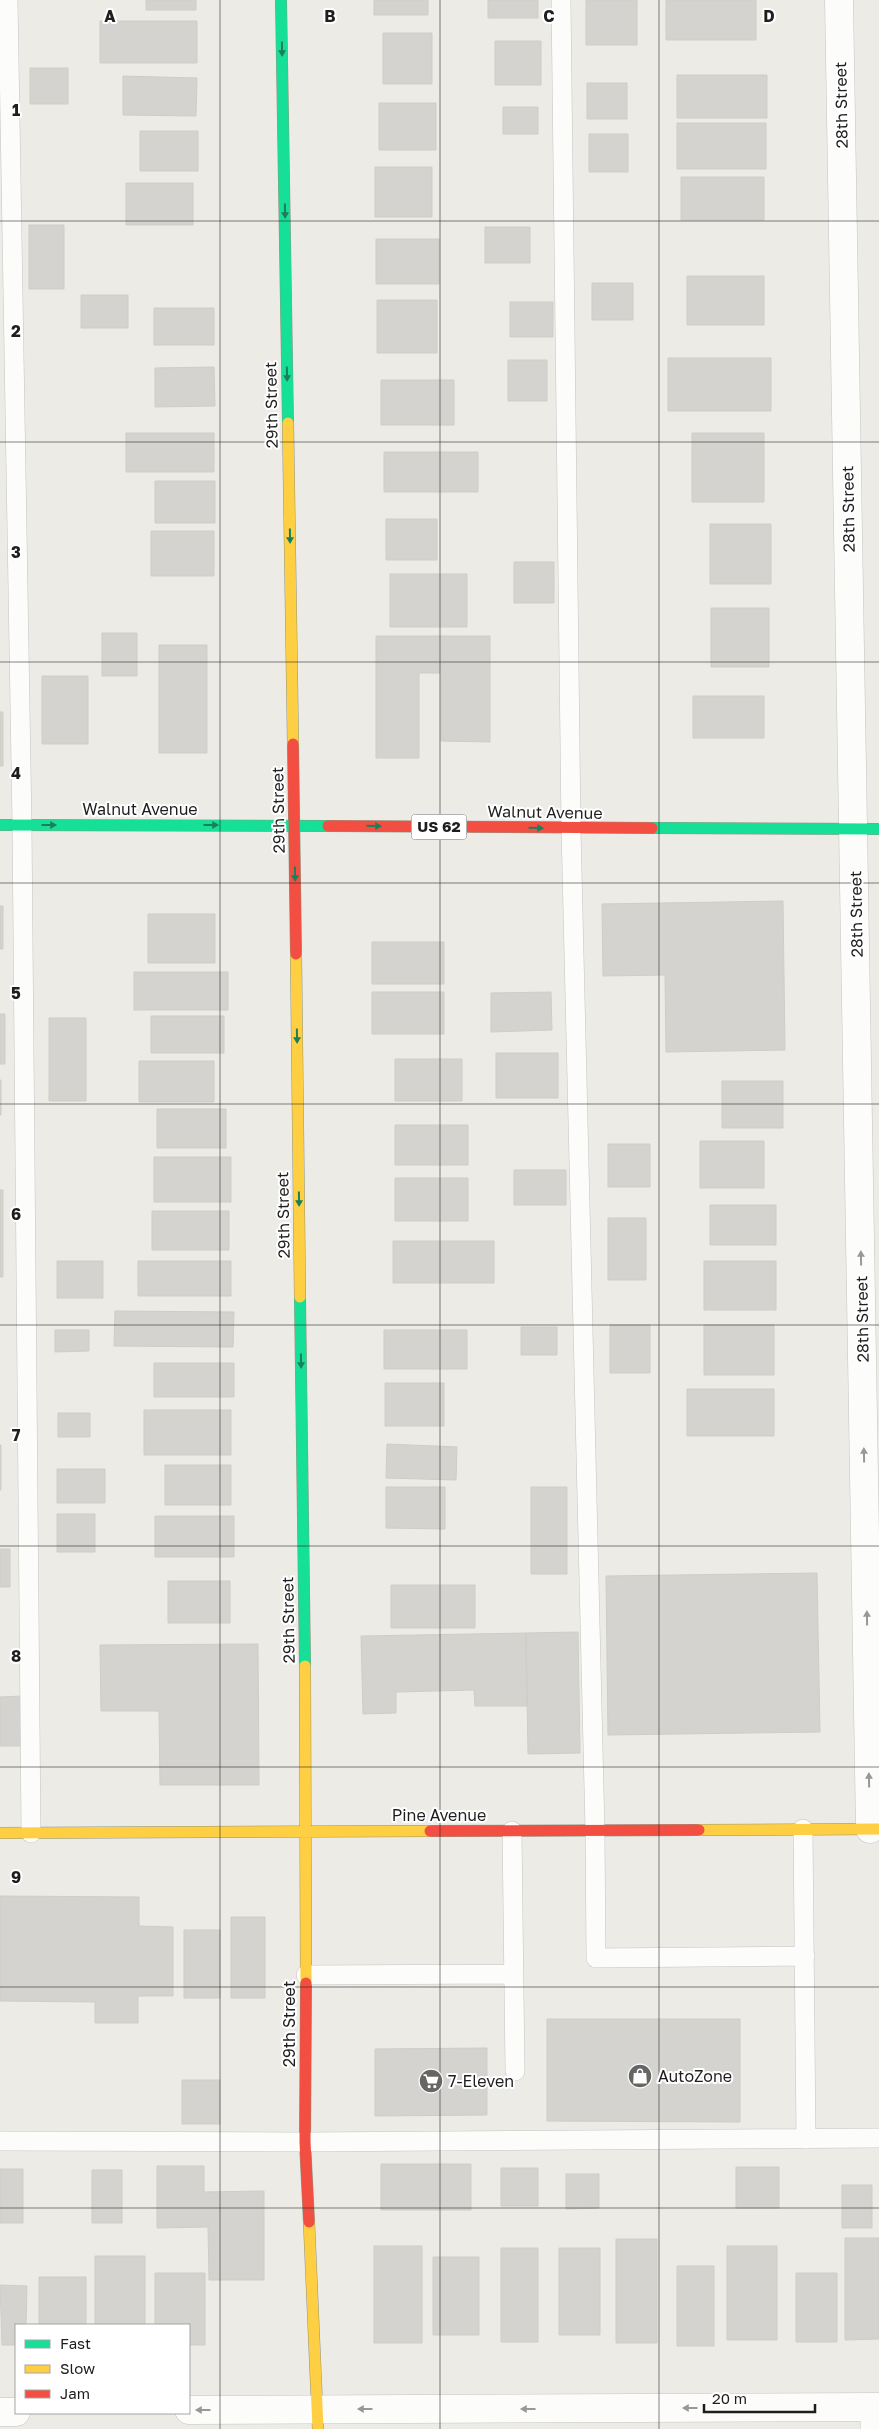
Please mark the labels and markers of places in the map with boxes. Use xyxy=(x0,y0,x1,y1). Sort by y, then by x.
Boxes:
shop icon: AutoZone xyxy=(627,2063,653,2089)
place label: AutoZone xyxy=(658,2066,732,2086)
supermarket icon: 7-Eleven xyxy=(418,2068,444,2094)
place label: 7-Eleven xyxy=(448,2071,514,2091)

